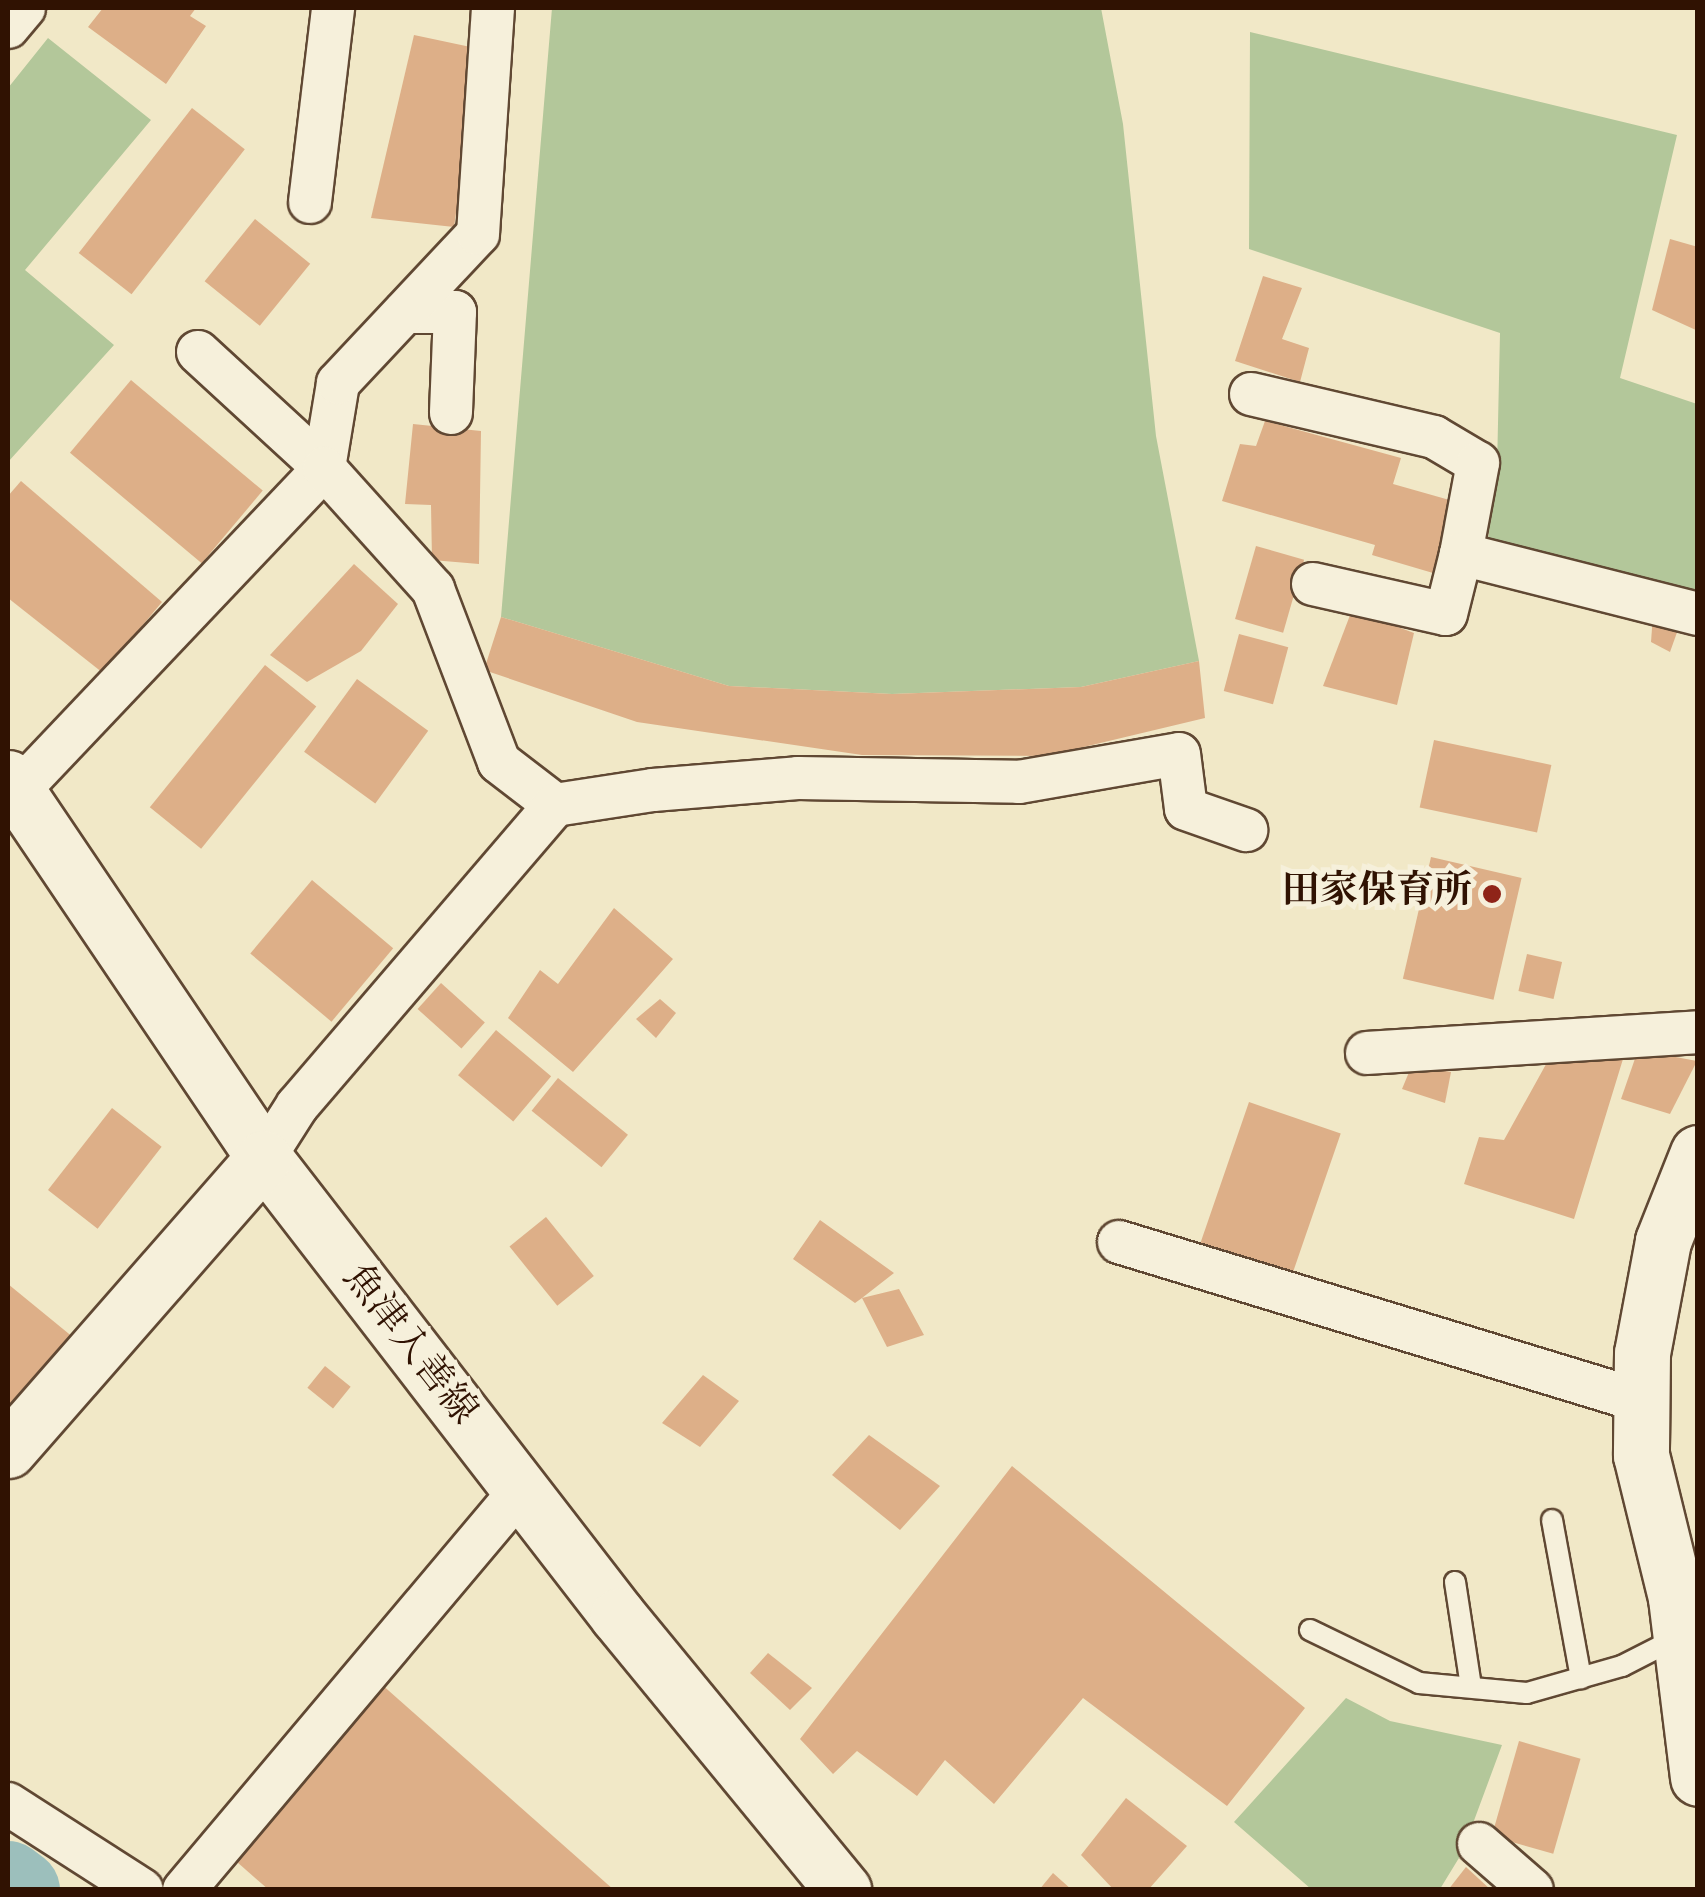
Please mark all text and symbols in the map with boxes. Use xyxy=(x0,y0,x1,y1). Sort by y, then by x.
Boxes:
place label: 田家保育所 xyxy=(1282,871,1472,917)
marker: 田家保育所 xyxy=(1481,883,1503,905)
street label: 魚津入善線 xyxy=(332,1257,484,1435)

